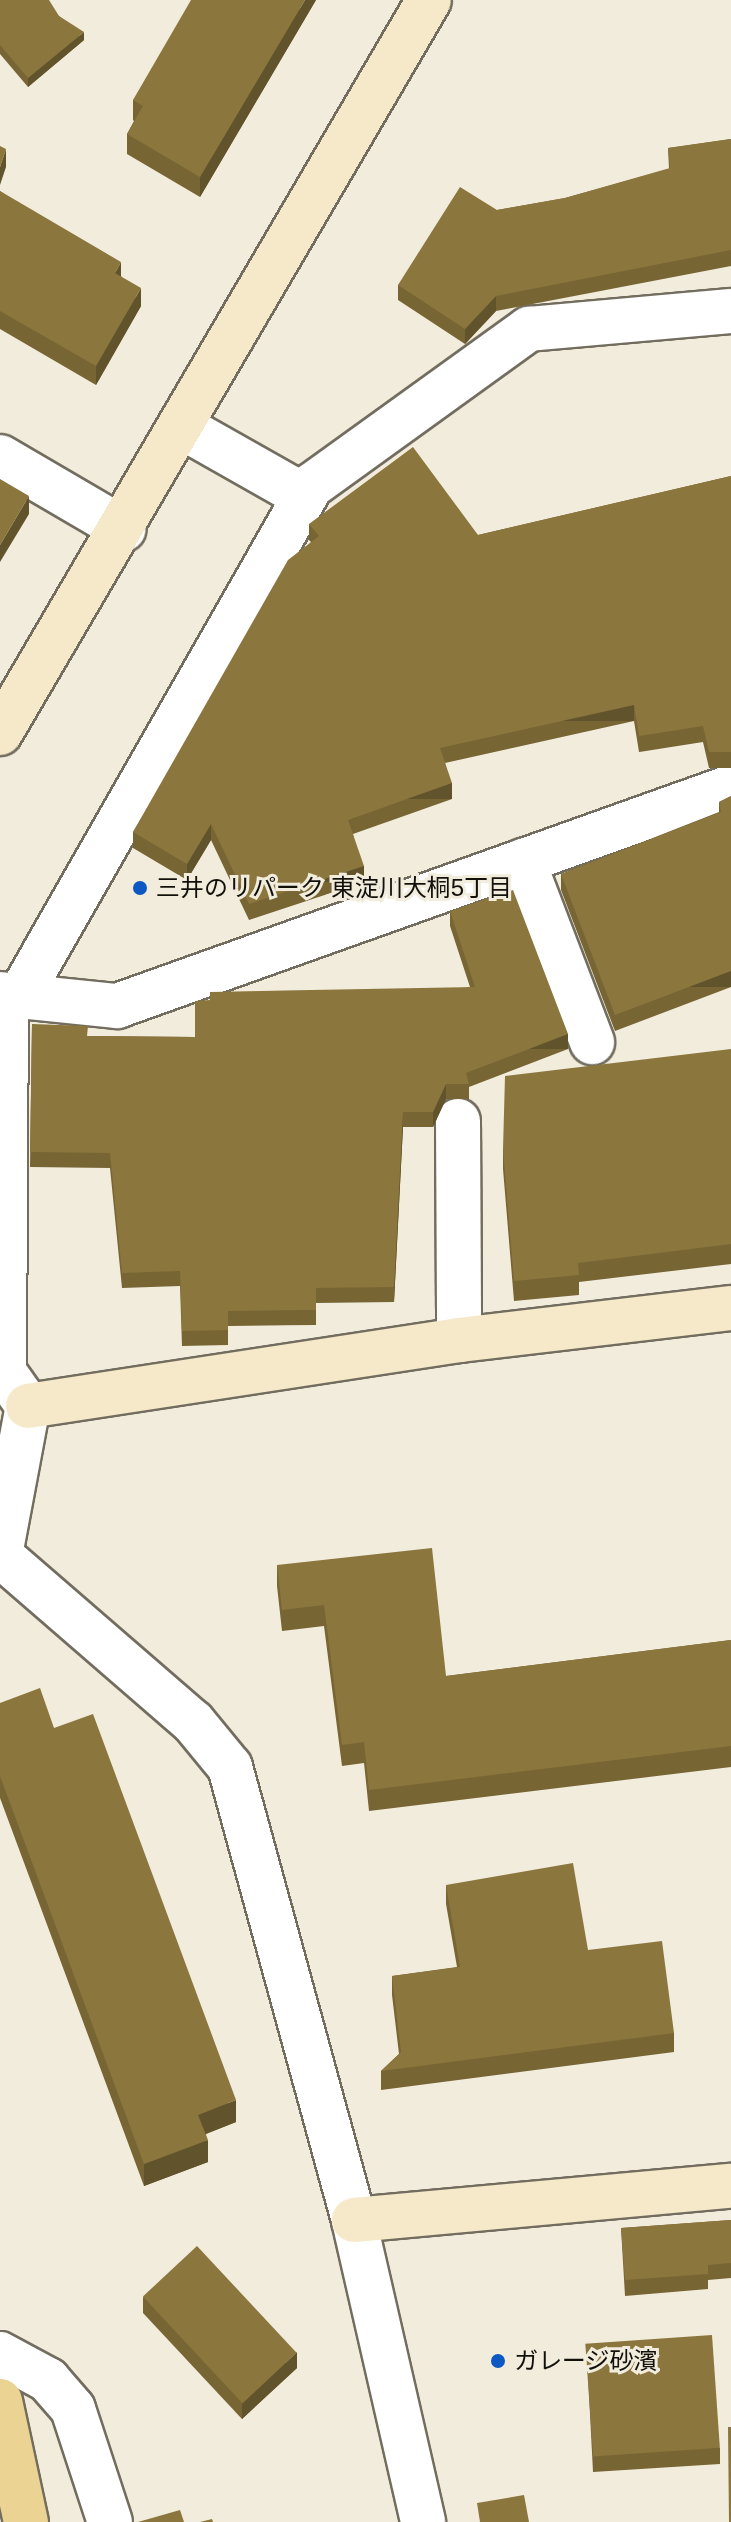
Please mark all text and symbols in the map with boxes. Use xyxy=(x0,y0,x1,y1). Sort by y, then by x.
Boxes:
place label: 三井のリパーク 東淀川大桐5丁目 xyxy=(156,874,512,902)
marker: 三井のリパーク 東淀川大桐5丁目 xyxy=(131,879,149,897)
place label: ガレージ砂濱 xyxy=(514,2347,658,2375)
marker: ガレージ砂濱 xyxy=(489,2352,507,2370)

